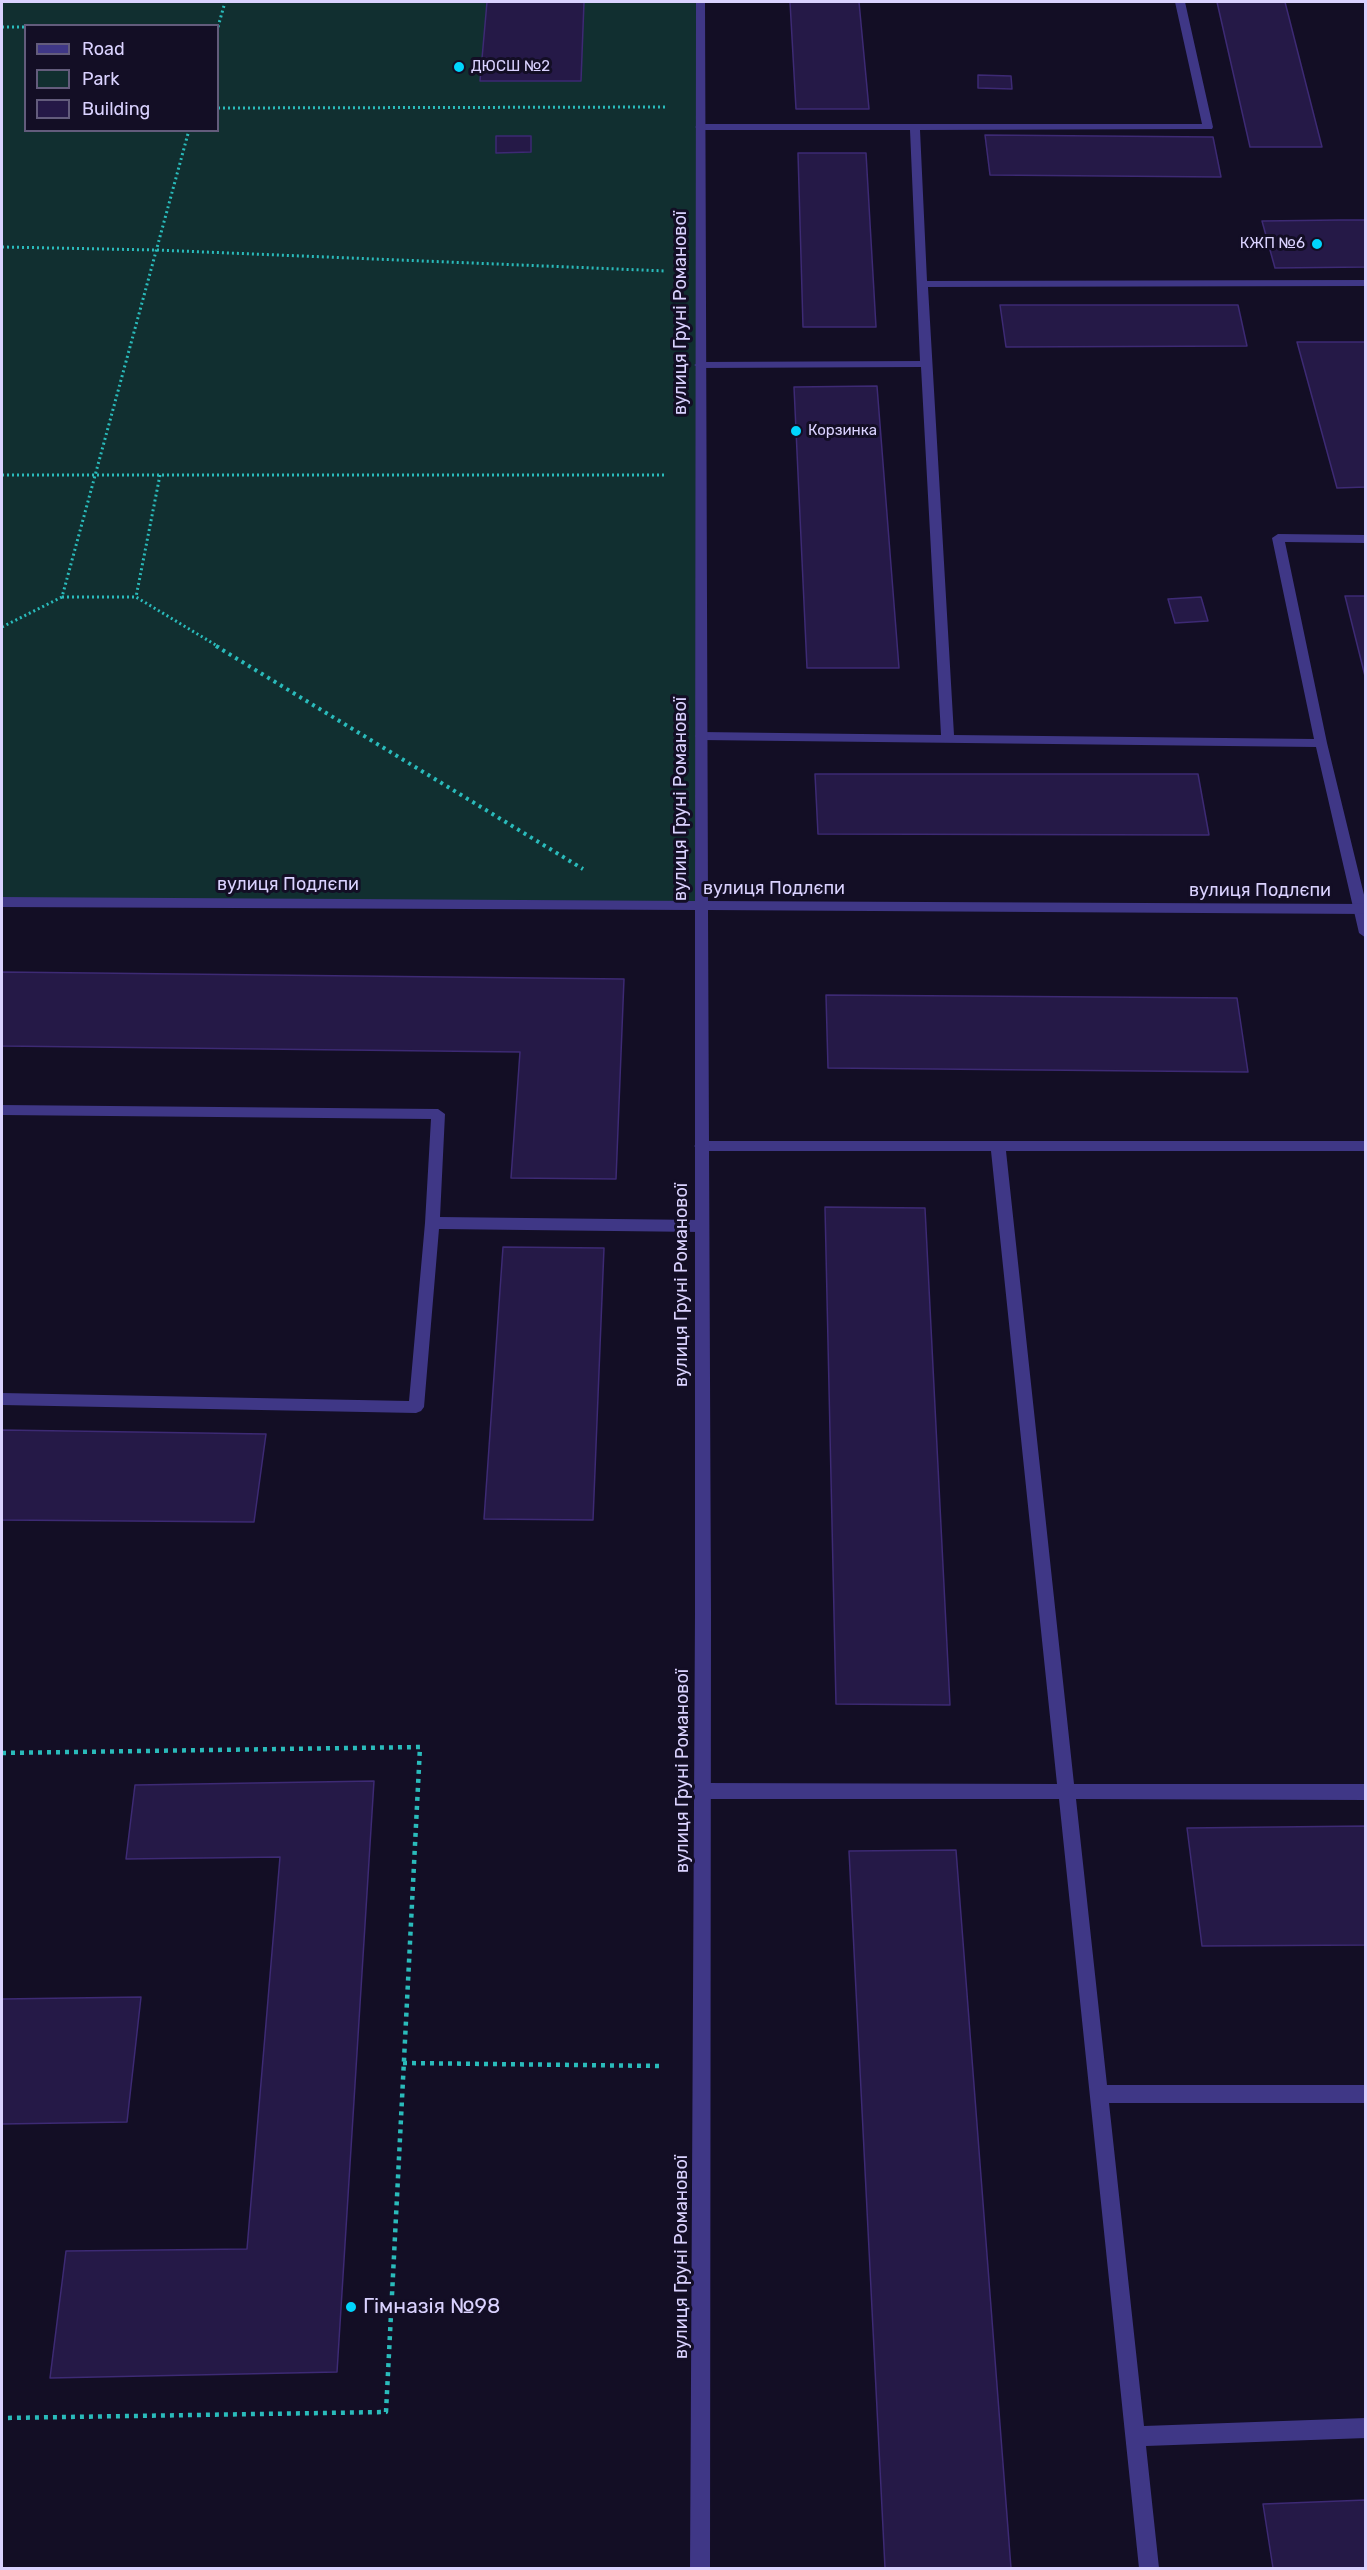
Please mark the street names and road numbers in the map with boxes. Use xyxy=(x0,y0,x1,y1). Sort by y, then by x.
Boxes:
street label: вулиця Груні Романової xyxy=(670,211,692,415)
street label: вулиця Груні Романової xyxy=(670,697,692,901)
street label: вулиця Подлєпи xyxy=(217,874,359,896)
street label: вулиця Подлєпи xyxy=(703,878,845,900)
street label: вулиця Подлєпи xyxy=(1189,880,1331,902)
street label: вулиця Груні Романової xyxy=(671,1183,693,1387)
street label: вулиця Груні Романової xyxy=(672,1669,694,1873)
street label: вулиця Груні Романової xyxy=(671,2155,693,2359)

